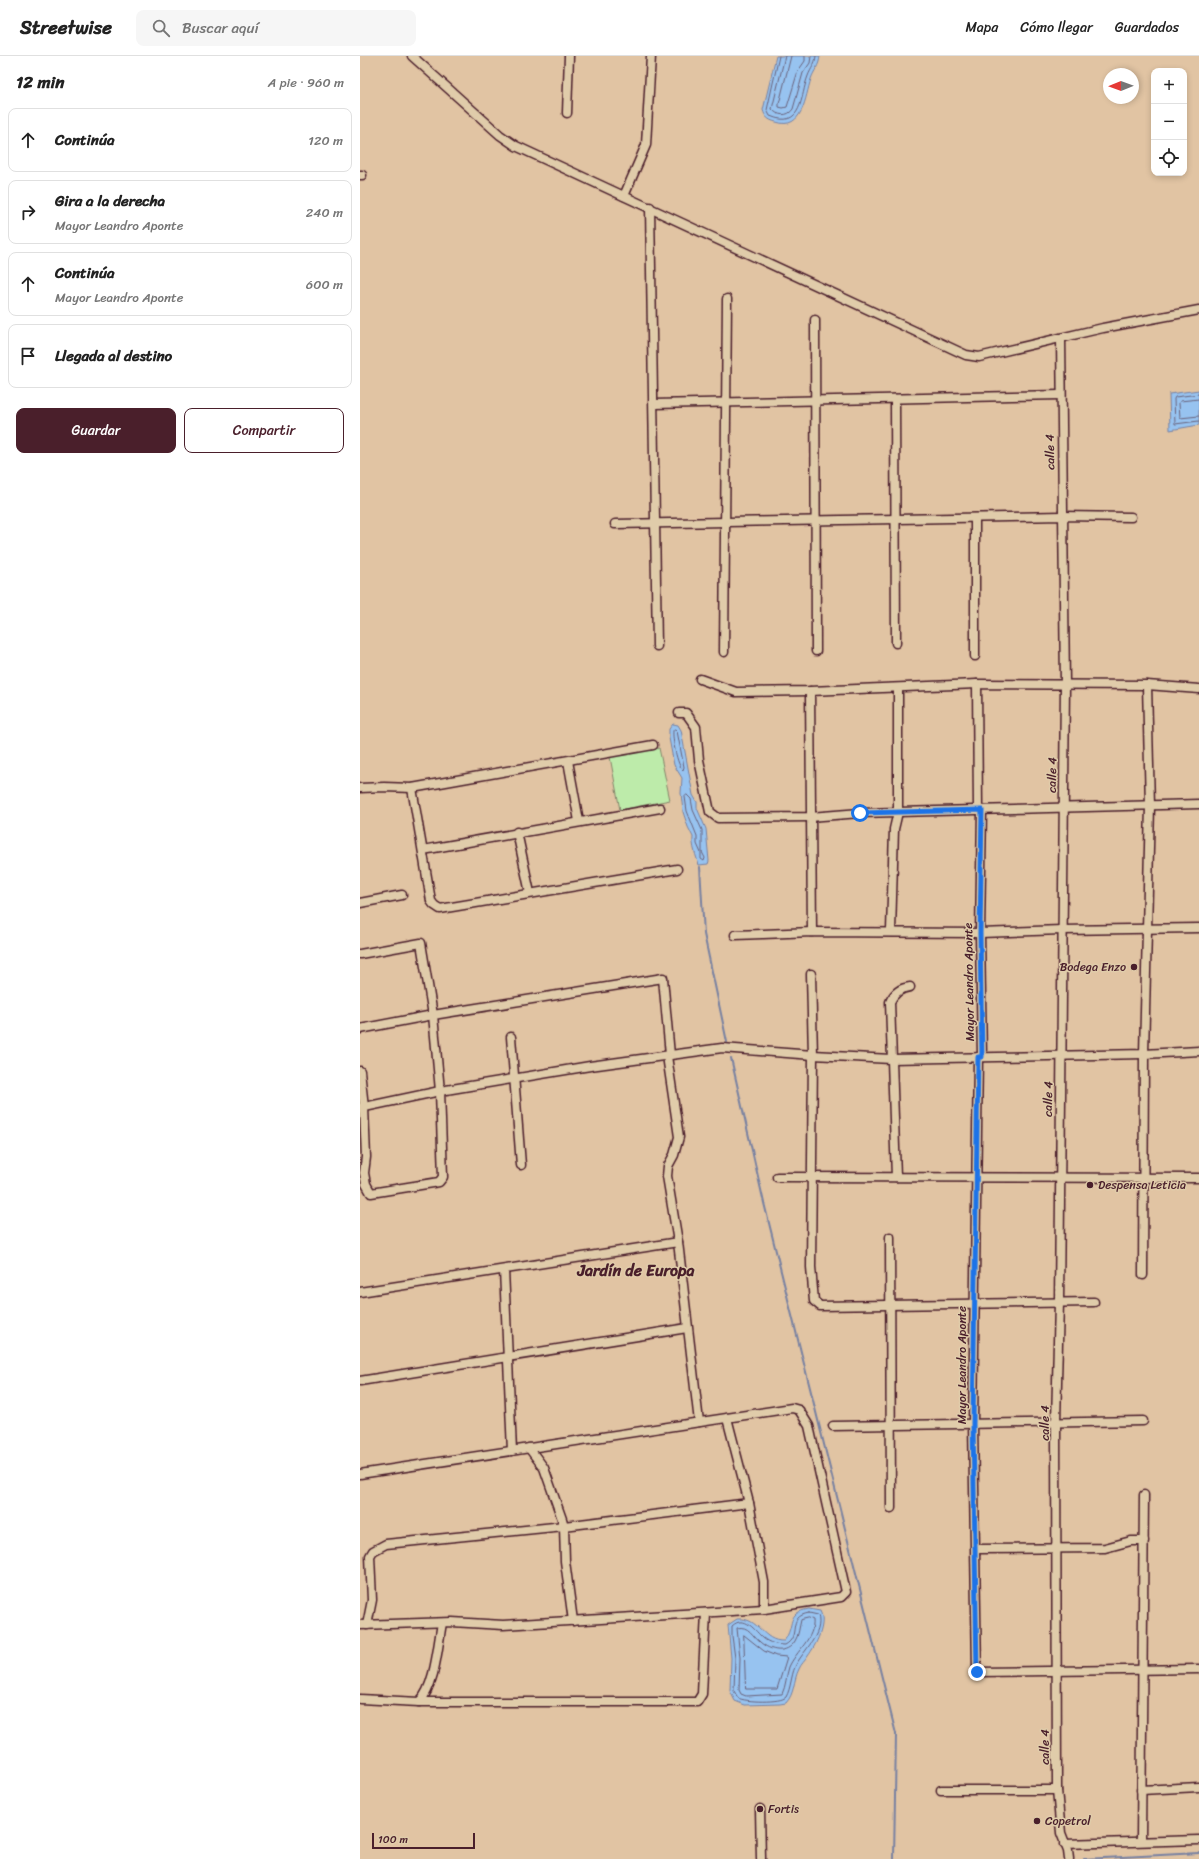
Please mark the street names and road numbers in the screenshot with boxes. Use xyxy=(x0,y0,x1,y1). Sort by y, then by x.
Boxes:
street label: calle 4 xyxy=(1039,433,1061,470)
street label: calle 4 xyxy=(1041,756,1063,793)
street label: Mayor Leandro Aponte xyxy=(957,923,981,1041)
street label: calle 4 xyxy=(1037,1080,1059,1117)
street label: Mayor Leandro Aponte xyxy=(951,1306,973,1424)
street label: calle 4 xyxy=(1034,1405,1056,1441)
street label: calle 4 xyxy=(1034,1729,1056,1765)

